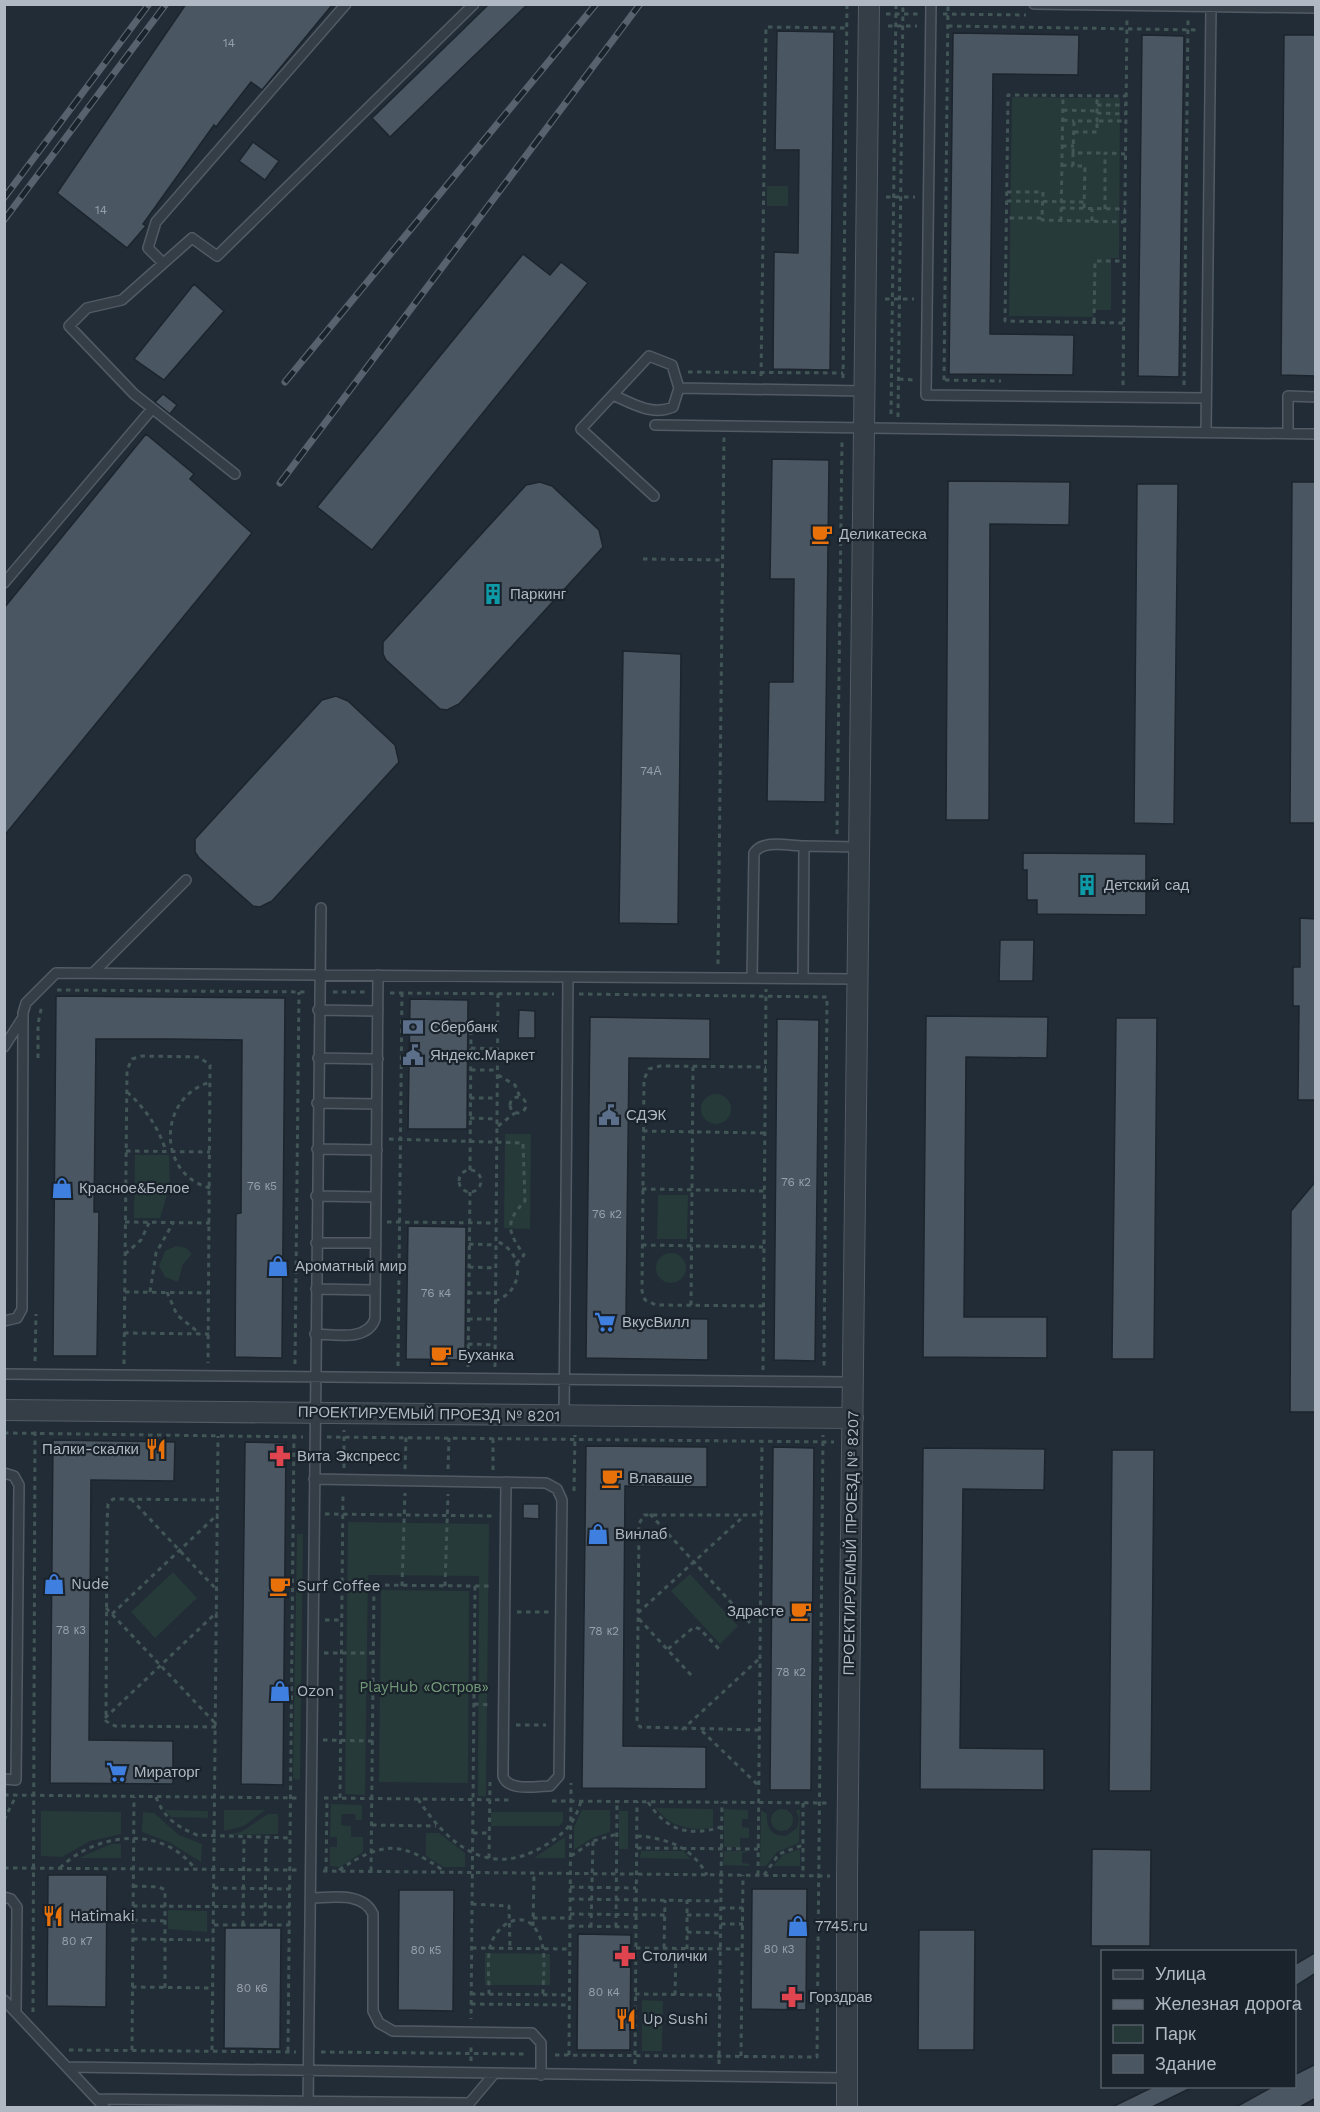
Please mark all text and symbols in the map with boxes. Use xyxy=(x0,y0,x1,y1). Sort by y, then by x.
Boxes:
house number: 14 xyxy=(223,36,235,50)
house number: 14 xyxy=(95,203,107,217)
cafe icon: Деликатеска xyxy=(810,522,834,546)
place label: Деликатеска xyxy=(839,525,927,543)
building icon: Паркинг xyxy=(481,582,505,606)
place label: Паркинг xyxy=(510,585,567,603)
house number: 74А xyxy=(640,764,662,778)
building icon: Детский сад xyxy=(1075,873,1099,897)
place label: Детский сад xyxy=(1104,876,1189,894)
bank icon: Сбербанк xyxy=(401,1015,425,1039)
place label: Сбербанк xyxy=(430,1018,498,1036)
public building icon: Яндекс.Маркет xyxy=(401,1043,425,1067)
place label: Яндекс.Маркет xyxy=(430,1046,535,1064)
public building icon: СДЭК xyxy=(597,1103,621,1127)
place label: СДЭК xyxy=(626,1106,666,1124)
house number: 76 к2 xyxy=(781,1175,811,1189)
shop icon: Красное&Белое xyxy=(50,1176,74,1200)
place label: Красное&Белое xyxy=(79,1179,190,1197)
house number: 76 к5 xyxy=(247,1179,277,1193)
house number: 76 к2 xyxy=(592,1207,622,1221)
shop icon: Ароматный мир xyxy=(266,1254,290,1278)
place label: Ароматный мир xyxy=(295,1257,406,1275)
house number: 76 к4 xyxy=(421,1286,451,1300)
supermarket icon: ВкусВилл xyxy=(593,1310,617,1334)
place label: ВкусВилл xyxy=(622,1313,689,1331)
cafe icon: Буханка xyxy=(429,1343,453,1367)
place label: Буханка xyxy=(458,1346,515,1364)
street label: ПРОЕКТИРУЕМЫЙ ПРОЕЗД № 8201 xyxy=(298,1403,560,1425)
street label: ПРОЕКТИРУЕМЫЙ ПРОЕЗД № 8207 xyxy=(840,1410,862,1676)
restaurant icon: Палки-скалки xyxy=(144,1437,168,1461)
place label: Палки-скалки xyxy=(42,1440,139,1458)
pharmacy icon: Вита Экспресс xyxy=(268,1444,292,1468)
place label: Вита Экспресс xyxy=(297,1447,401,1465)
cafe icon: Влаваше xyxy=(600,1466,624,1490)
place label: Влаваше xyxy=(629,1469,693,1487)
shop icon: Винлаб xyxy=(586,1522,610,1546)
place label: Винлаб xyxy=(615,1525,667,1543)
shop icon: Nude xyxy=(42,1572,66,1596)
cafe icon: Surf Coffee xyxy=(268,1574,292,1598)
place label: Nude xyxy=(71,1575,109,1593)
place label: Surf Coffee xyxy=(297,1577,380,1595)
cafe icon: Здрасте xyxy=(789,1599,813,1623)
place label: Здрасте xyxy=(727,1602,784,1620)
house number: 78 к3 xyxy=(56,1623,86,1637)
house number: 78 к2 xyxy=(589,1624,619,1638)
house number: 78 к2 xyxy=(776,1665,806,1679)
park label: PlayHub «Остров» xyxy=(359,1678,489,1696)
shop icon: Ozon xyxy=(268,1679,292,1703)
place label: Ozon xyxy=(297,1682,334,1700)
supermarket icon: Мираторг xyxy=(105,1760,129,1784)
place label: Мираторг xyxy=(134,1763,201,1781)
restaurant icon: Hatimaki xyxy=(41,1904,65,1928)
place label: Hatimaki xyxy=(70,1907,135,1925)
shop icon: 7745.ru xyxy=(786,1914,810,1938)
place label: 7745.ru xyxy=(815,1917,868,1935)
house number: 80 к7 xyxy=(62,1934,93,1948)
house number: 80 к3 xyxy=(763,1942,795,1956)
house number: 80 к5 xyxy=(410,1943,442,1957)
pharmacy icon: Столички xyxy=(613,1944,637,1968)
place label: Столички xyxy=(642,1947,707,1965)
legend xyxy=(1101,1950,1296,2088)
text: Улица xyxy=(1155,1963,1207,1984)
house number: 80 к6 xyxy=(236,1981,268,1995)
house number: 80 к4 xyxy=(588,1985,620,1999)
pharmacy icon: Горздрав xyxy=(780,1985,804,2009)
place label: Горздрав xyxy=(809,1988,873,2006)
text: Железная дорога xyxy=(1155,1993,1303,2014)
restaurant icon: Up Sushi xyxy=(614,2007,638,2031)
place label: Up Sushi xyxy=(643,2010,708,2028)
text: Парк xyxy=(1155,2023,1196,2044)
text: Здание xyxy=(1155,2053,1216,2074)

